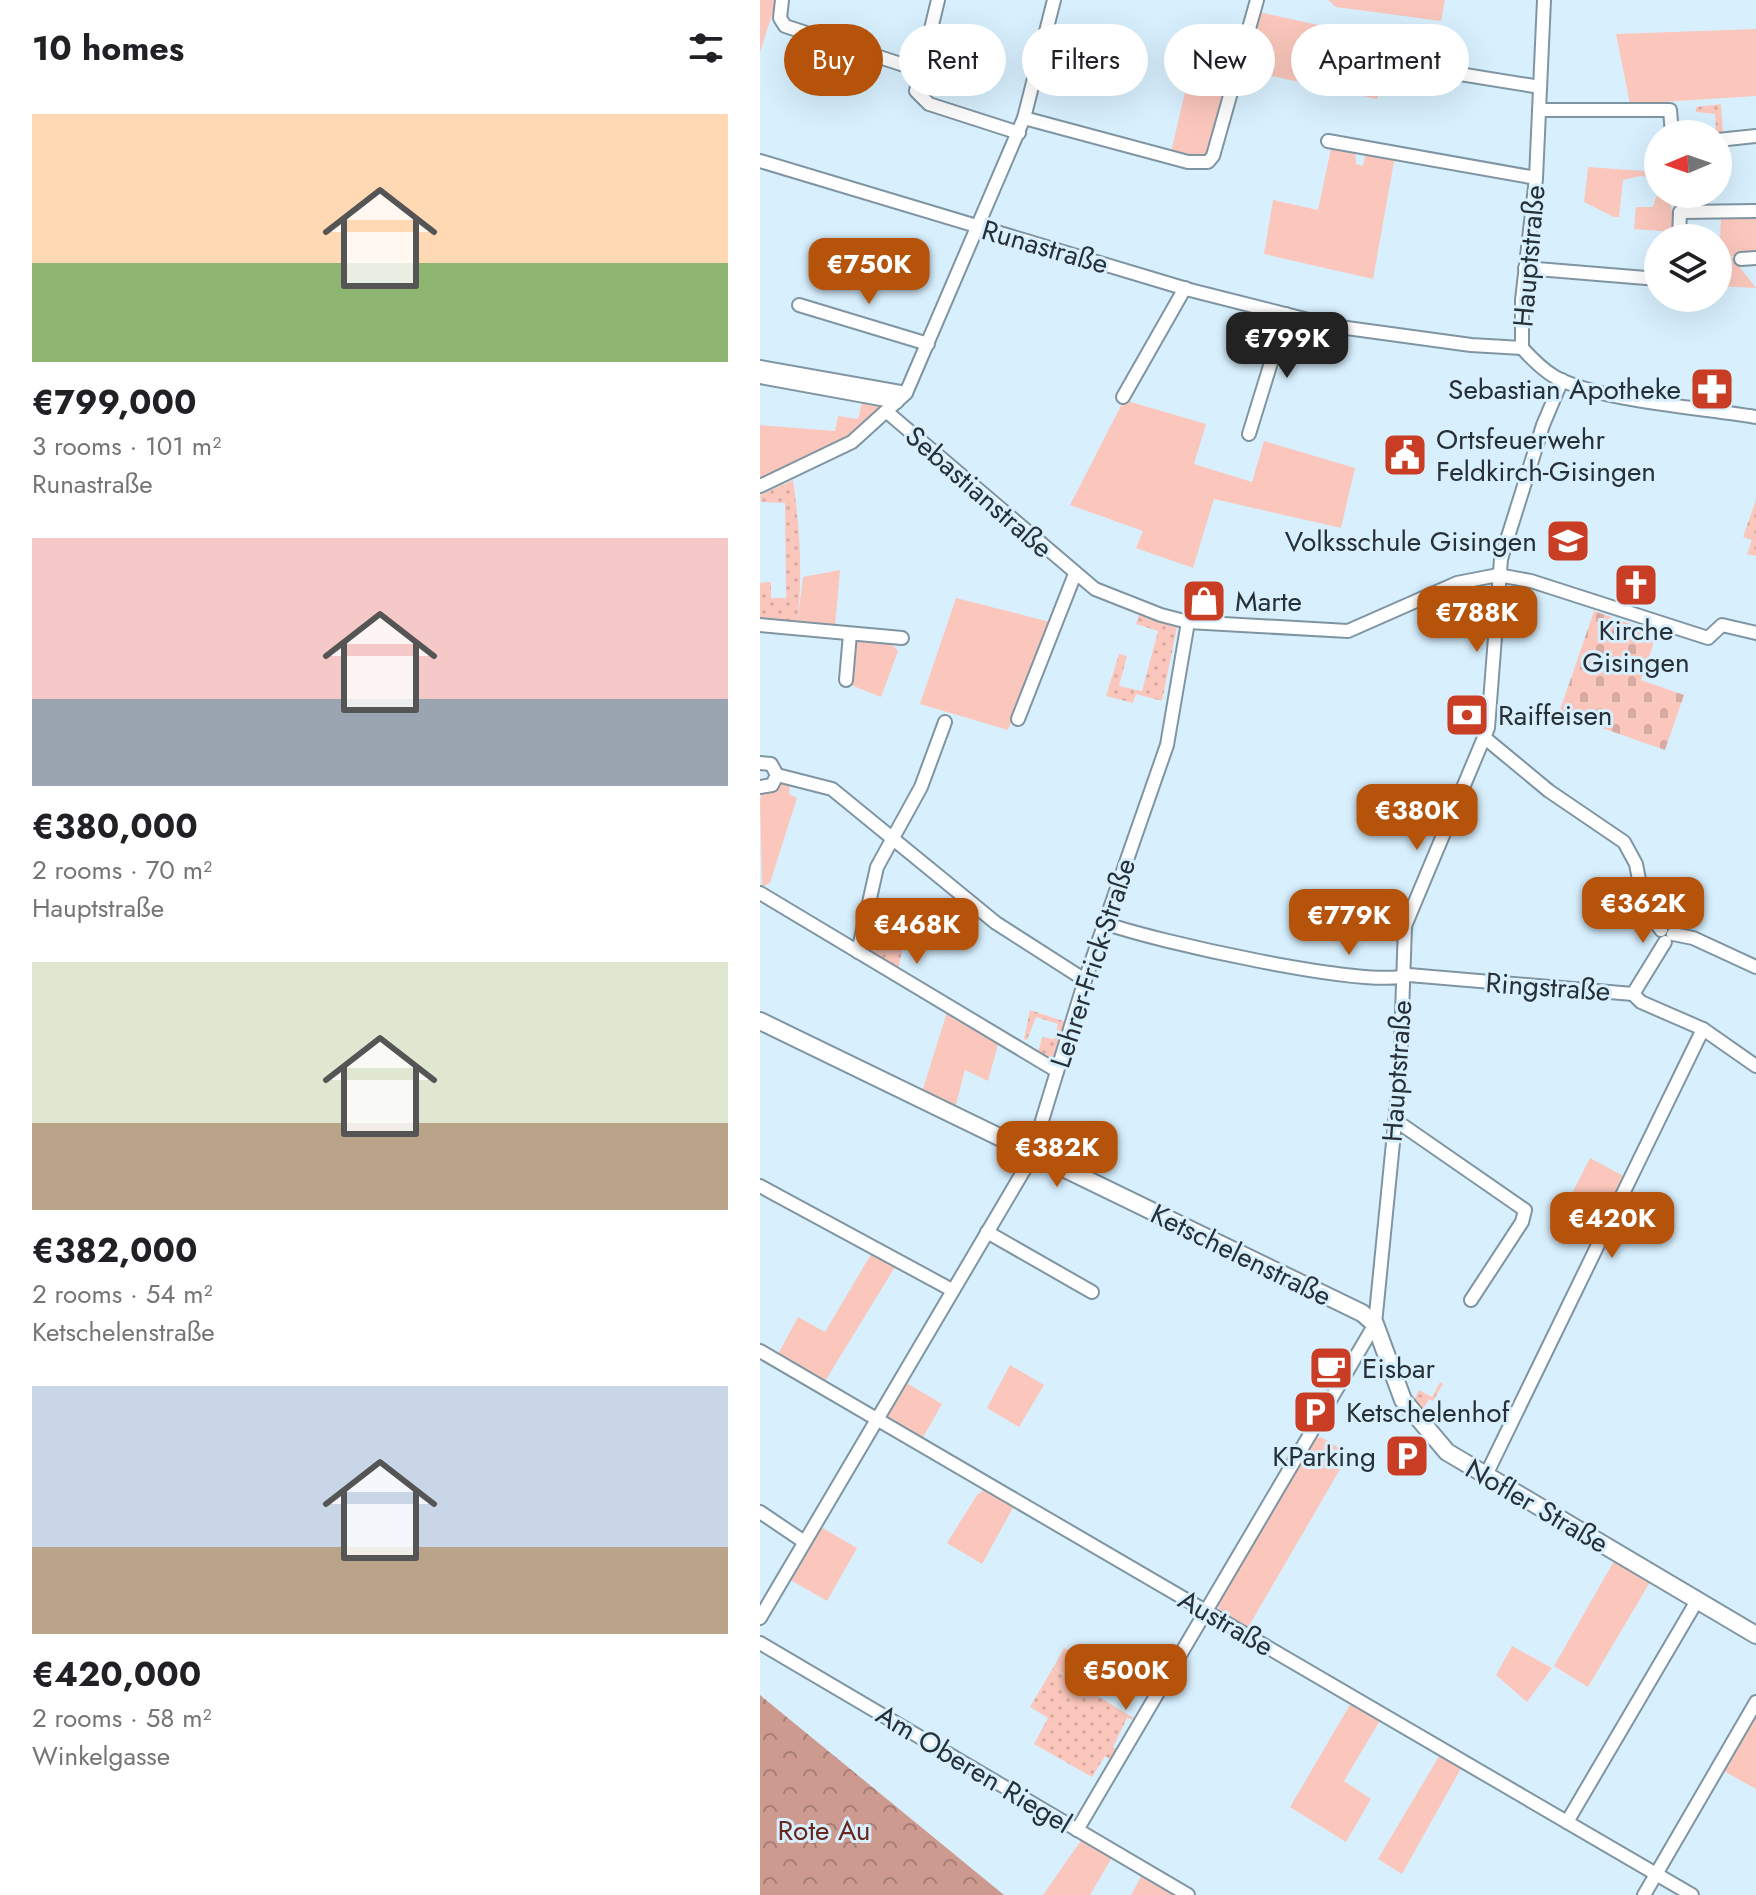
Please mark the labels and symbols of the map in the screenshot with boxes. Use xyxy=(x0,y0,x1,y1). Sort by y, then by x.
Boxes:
north arrow xyxy=(1644,120,1732,208)
street label: Hauptstraße xyxy=(1502,183,1556,329)
street label: Runastraße xyxy=(977,209,1113,285)
pin: €750K xyxy=(813,238,925,306)
pin: €799K xyxy=(1231,312,1343,380)
pharmacy icon: Sebastian Apotheke xyxy=(1688,365,1736,413)
place label: Sebastian Apotheke xyxy=(1448,369,1681,410)
street label: Sebastianstraße xyxy=(896,416,1062,568)
place label: Ortsfeuerwehr Feldkirch-Gisingen xyxy=(1436,419,1656,492)
public building icon: Ortsfeuerwehr Feldkirch-Gisingen xyxy=(1381,431,1429,479)
school or university icon: Volksschule Gisingen xyxy=(1544,517,1592,565)
place label: Volksschule Gisingen xyxy=(1285,521,1537,562)
church icon: Kirche Gisingen xyxy=(1612,561,1660,609)
shop icon: Marte xyxy=(1180,577,1228,625)
place label: Marte xyxy=(1235,581,1302,622)
pin: €788K xyxy=(1421,586,1533,654)
place label: Kirche Gisingen xyxy=(1582,610,1690,683)
bank icon: Raiffeisen xyxy=(1443,691,1491,739)
place label: Raiffeisen xyxy=(1498,695,1613,736)
pin: €380K xyxy=(1361,784,1473,852)
street label: Lehrer-Frick-Straße xyxy=(1040,853,1146,1073)
pin: €362K xyxy=(1587,877,1699,945)
pin: €779K xyxy=(1293,889,1405,957)
pin: €468K xyxy=(861,898,973,966)
street label: Ringstraße xyxy=(1484,962,1612,1012)
street label: Hauptstraße xyxy=(1372,999,1422,1143)
pin: €382K xyxy=(1001,1121,1113,1189)
pin: €420K xyxy=(1556,1192,1668,1260)
street label: Ketschelenstraße xyxy=(1144,1193,1338,1317)
cafe icon: Eisbar xyxy=(1307,1344,1355,1392)
place label: Eisbar xyxy=(1362,1348,1435,1389)
parking icon: Ketschelenhof xyxy=(1291,1388,1339,1436)
place label: Ketschelenhof xyxy=(1346,1392,1510,1433)
parking icon: KParking xyxy=(1383,1432,1431,1480)
place label: KParking xyxy=(1272,1436,1376,1477)
street label: Nofler Straße xyxy=(1458,1448,1616,1564)
street label: Austraße xyxy=(1171,1579,1281,1667)
pin: €500K xyxy=(1070,1644,1182,1712)
street label: Am Oberen Riegel xyxy=(868,1694,1080,1844)
park label: Rote Au xyxy=(777,1810,871,1851)

